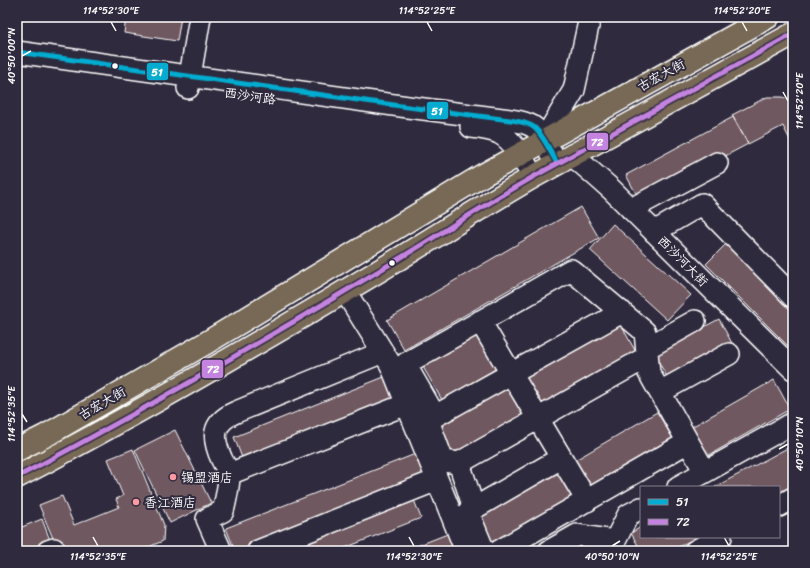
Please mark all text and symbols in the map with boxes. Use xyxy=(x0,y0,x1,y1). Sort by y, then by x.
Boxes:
text: 114°52'30"E xyxy=(83,2,141,20)
text: 114°52'25"E xyxy=(399,2,457,20)
text: 114°52'20"E xyxy=(714,2,772,20)
text: 40°50'00"N xyxy=(3,28,21,84)
street label: 古宏大街 xyxy=(633,52,689,98)
unlabelled marker xyxy=(110,61,120,71)
line badge: 51 xyxy=(146,62,169,81)
text: 51 xyxy=(151,63,163,82)
text: 114°52'20"E xyxy=(791,71,809,129)
street label: 西沙河路 xyxy=(223,81,277,111)
line badge: 51 xyxy=(426,101,449,120)
text: 51 xyxy=(431,102,443,121)
line badge: 72 xyxy=(586,132,609,151)
text: 72 xyxy=(591,133,604,152)
street label: 西沙河大街 xyxy=(652,230,714,292)
unlabelled marker xyxy=(387,258,397,268)
line badge: 72 xyxy=(201,359,224,379)
text: 72 xyxy=(207,360,220,379)
street label: 古宏大街 xyxy=(74,380,130,426)
text: 114°52'35"E xyxy=(3,385,21,442)
text: 40°50'10"N xyxy=(791,417,809,471)
place label: 锡盟酒店 xyxy=(181,466,233,489)
marker: 锡盟酒店 xyxy=(168,472,178,482)
legend xyxy=(640,486,780,538)
place label: 香江酒店 xyxy=(144,491,196,514)
text: 51 xyxy=(676,491,688,513)
marker: 香江酒店 xyxy=(131,497,141,507)
text: 72 xyxy=(676,511,690,533)
text: 114°52'35"E xyxy=(70,548,127,566)
text: 114°52'30"E xyxy=(386,548,444,566)
text: 40°50'10"N xyxy=(585,548,639,566)
text: 114°52'25"E xyxy=(701,548,759,566)

